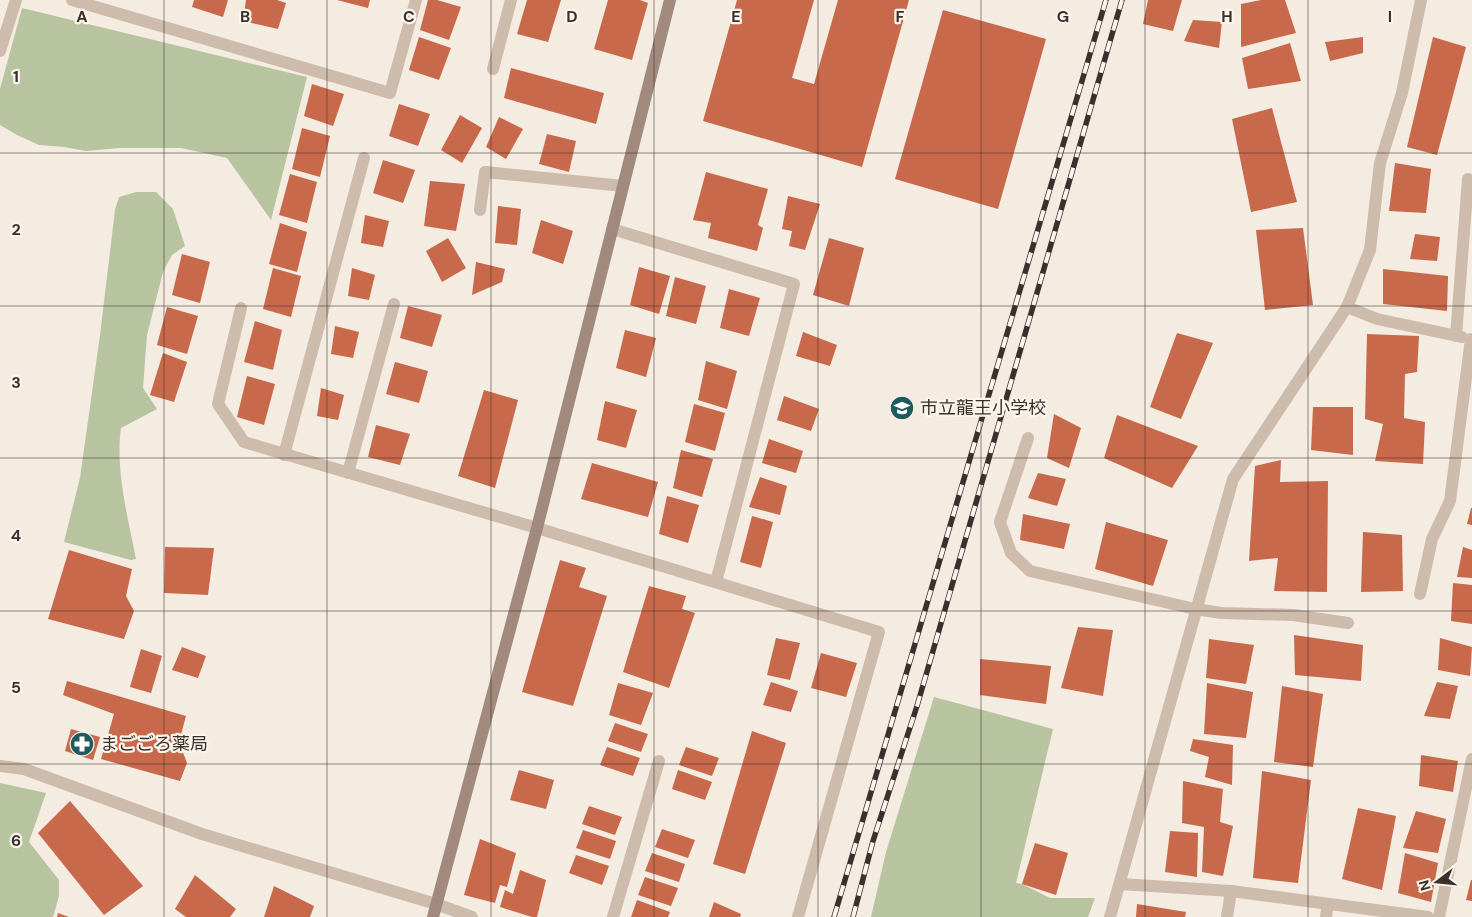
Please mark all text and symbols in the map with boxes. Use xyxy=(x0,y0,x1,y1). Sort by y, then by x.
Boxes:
text: A xyxy=(76,6,88,27)
text: B xyxy=(240,6,250,27)
text: C xyxy=(403,6,415,27)
text: D xyxy=(566,6,578,27)
text: E xyxy=(731,6,741,27)
text: F xyxy=(896,6,905,27)
text: G xyxy=(1057,6,1069,27)
text: H xyxy=(1221,6,1233,27)
text: I xyxy=(1388,6,1392,27)
text: 1 xyxy=(13,66,19,87)
text: 2 xyxy=(11,219,21,240)
text: 3 xyxy=(11,372,21,393)
school or university icon: 市立龍王小学校 xyxy=(889,395,915,421)
place label: 市立龍王小学校 xyxy=(920,396,1046,420)
text: 4 xyxy=(11,525,21,546)
text: 5 xyxy=(11,677,21,698)
pharmacy icon: まごごろ薬局 xyxy=(69,731,95,757)
place label: まごごろ薬局 xyxy=(100,732,208,756)
text: 6 xyxy=(11,830,21,851)
north arrow xyxy=(1412,857,1462,907)
text: N xyxy=(1414,878,1435,893)

